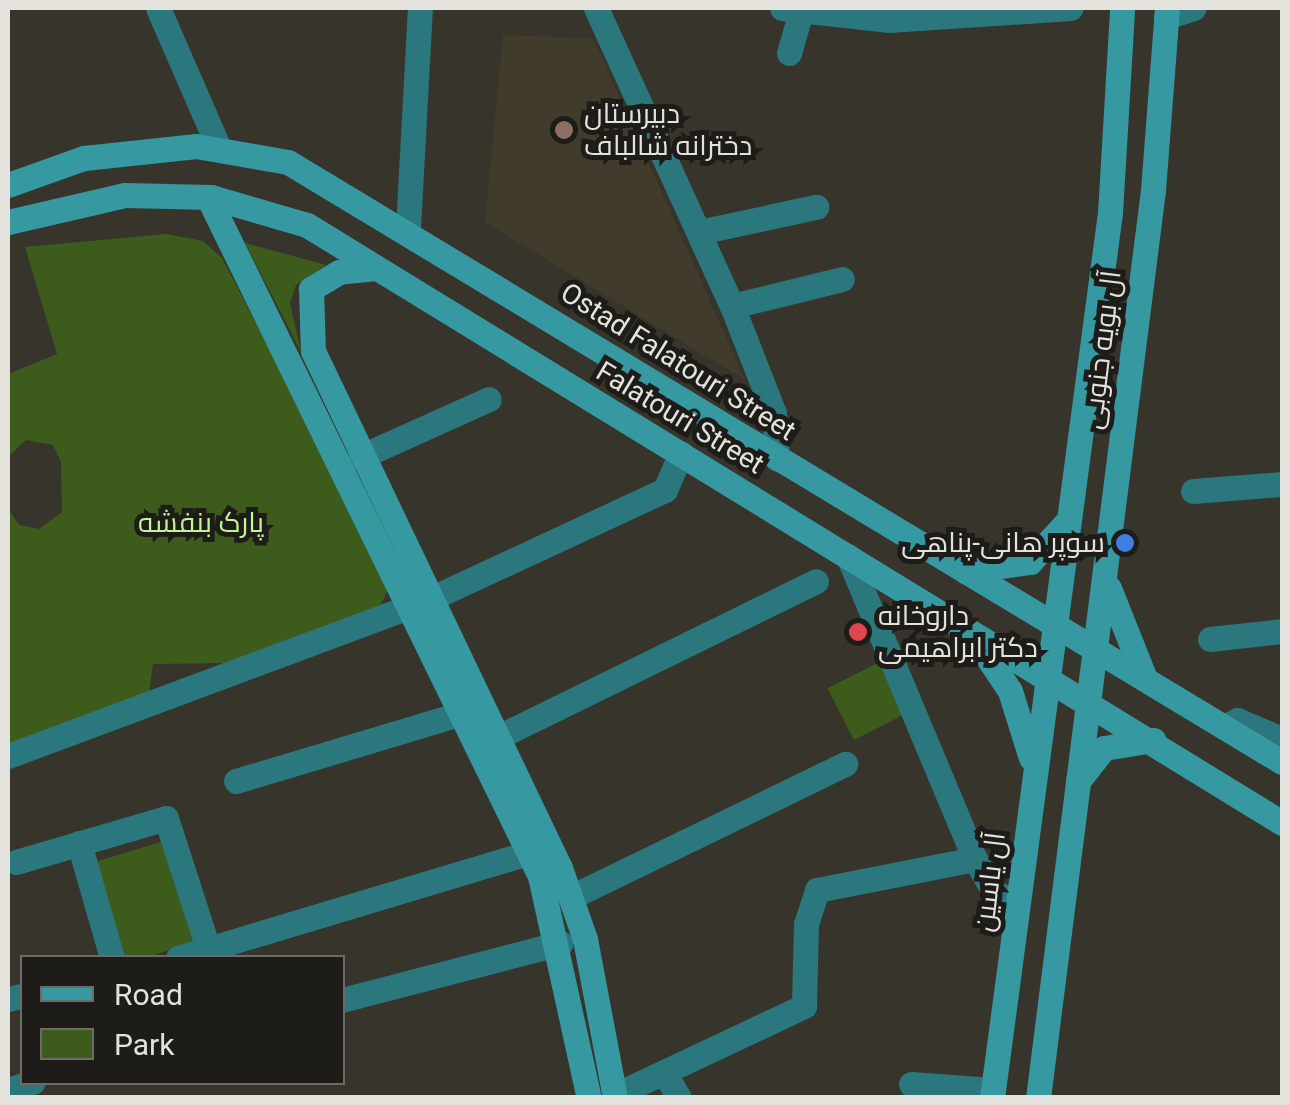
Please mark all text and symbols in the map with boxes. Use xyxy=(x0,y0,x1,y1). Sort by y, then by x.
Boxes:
place label: دبیرستان دخترانه شالباف xyxy=(584,97,752,163)
marker: دبیرستان دخترانه شالباف xyxy=(553,119,575,141)
street label: آل بویه جنوبی xyxy=(1076,269,1128,431)
street label: Ostad Falatouri Street xyxy=(554,276,802,448)
street label: Falatouri Street xyxy=(590,355,770,481)
park label: پارک بنفشه xyxy=(138,506,264,540)
place label: سوپر هانی-پناهی xyxy=(901,526,1105,560)
marker: سوپر هانی-پناهی xyxy=(1114,532,1136,554)
place label: داروخانه دکتر ابراهیمی xyxy=(878,599,1038,665)
marker: داروخانه دکتر ابراهیمی xyxy=(847,621,869,643)
street label: آل یاسین xyxy=(967,830,1013,934)
legend xyxy=(20,955,345,1085)
text: Road xyxy=(114,977,183,1012)
text: Park xyxy=(114,1027,174,1062)

